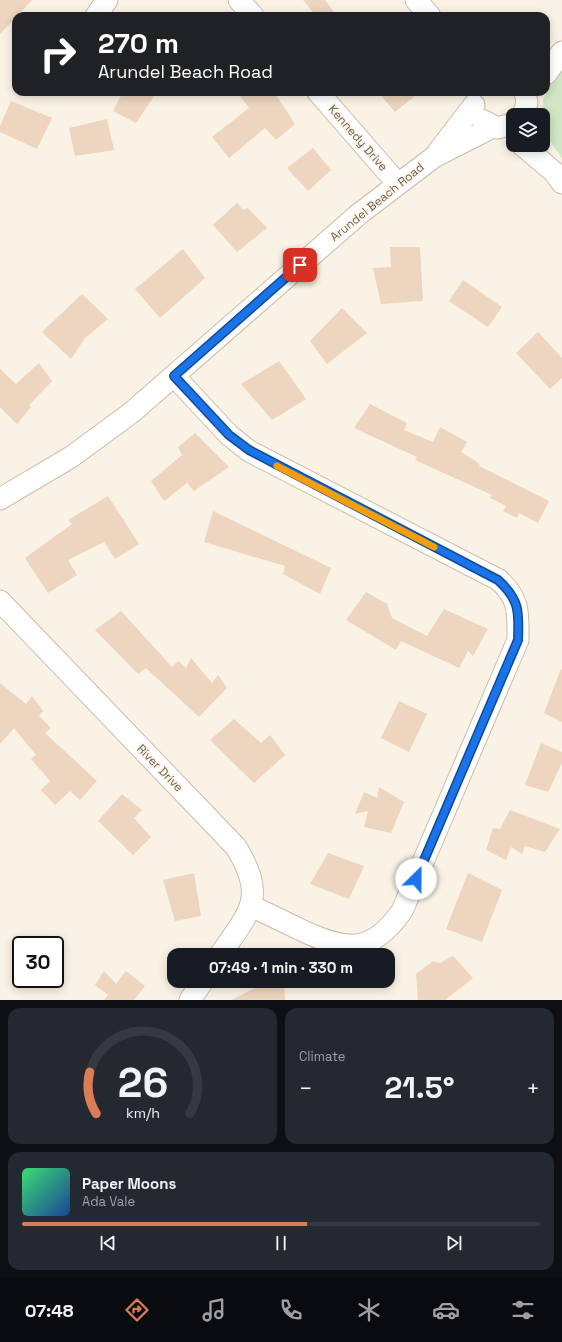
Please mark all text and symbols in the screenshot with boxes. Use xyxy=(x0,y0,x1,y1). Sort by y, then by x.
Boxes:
text: 270 m xyxy=(98,25,179,61)
icon: right xyxy=(32,28,84,80)
text: Arundel Beach Road xyxy=(98,60,273,83)
street label: Kennedy Drive xyxy=(325,101,391,175)
map controls xyxy=(506,108,550,152)
button: layers xyxy=(506,108,550,152)
street label: Arundel Beach Road xyxy=(327,159,427,245)
pin xyxy=(283,248,317,282)
icon: arrive xyxy=(289,254,311,276)
street label: River Drive xyxy=(133,741,187,795)
position arrow xyxy=(395,858,437,900)
speed limit sign: 30 xyxy=(12,936,64,988)
text: 07:49 · 1 min · 330 m xyxy=(209,958,353,977)
text: Climate xyxy=(299,1048,345,1065)
text: 26 xyxy=(117,1056,168,1109)
text: 21.5° xyxy=(384,1068,455,1107)
text: − xyxy=(299,1074,313,1102)
text: + xyxy=(526,1074,540,1102)
text: km/h xyxy=(125,1104,160,1122)
text: Paper Moons xyxy=(82,1174,176,1193)
text: Ada Vale xyxy=(82,1193,135,1210)
icon: previous xyxy=(97,1232,119,1254)
icon: pause xyxy=(270,1232,292,1254)
icon: next xyxy=(443,1232,465,1254)
icon: directions xyxy=(123,1296,151,1324)
icon: music xyxy=(200,1296,228,1324)
icon: phone xyxy=(277,1296,305,1324)
icon: climate xyxy=(355,1296,383,1324)
icon: car xyxy=(432,1296,460,1324)
icon: filters xyxy=(509,1296,537,1324)
text: 07:48 xyxy=(25,1299,74,1322)

